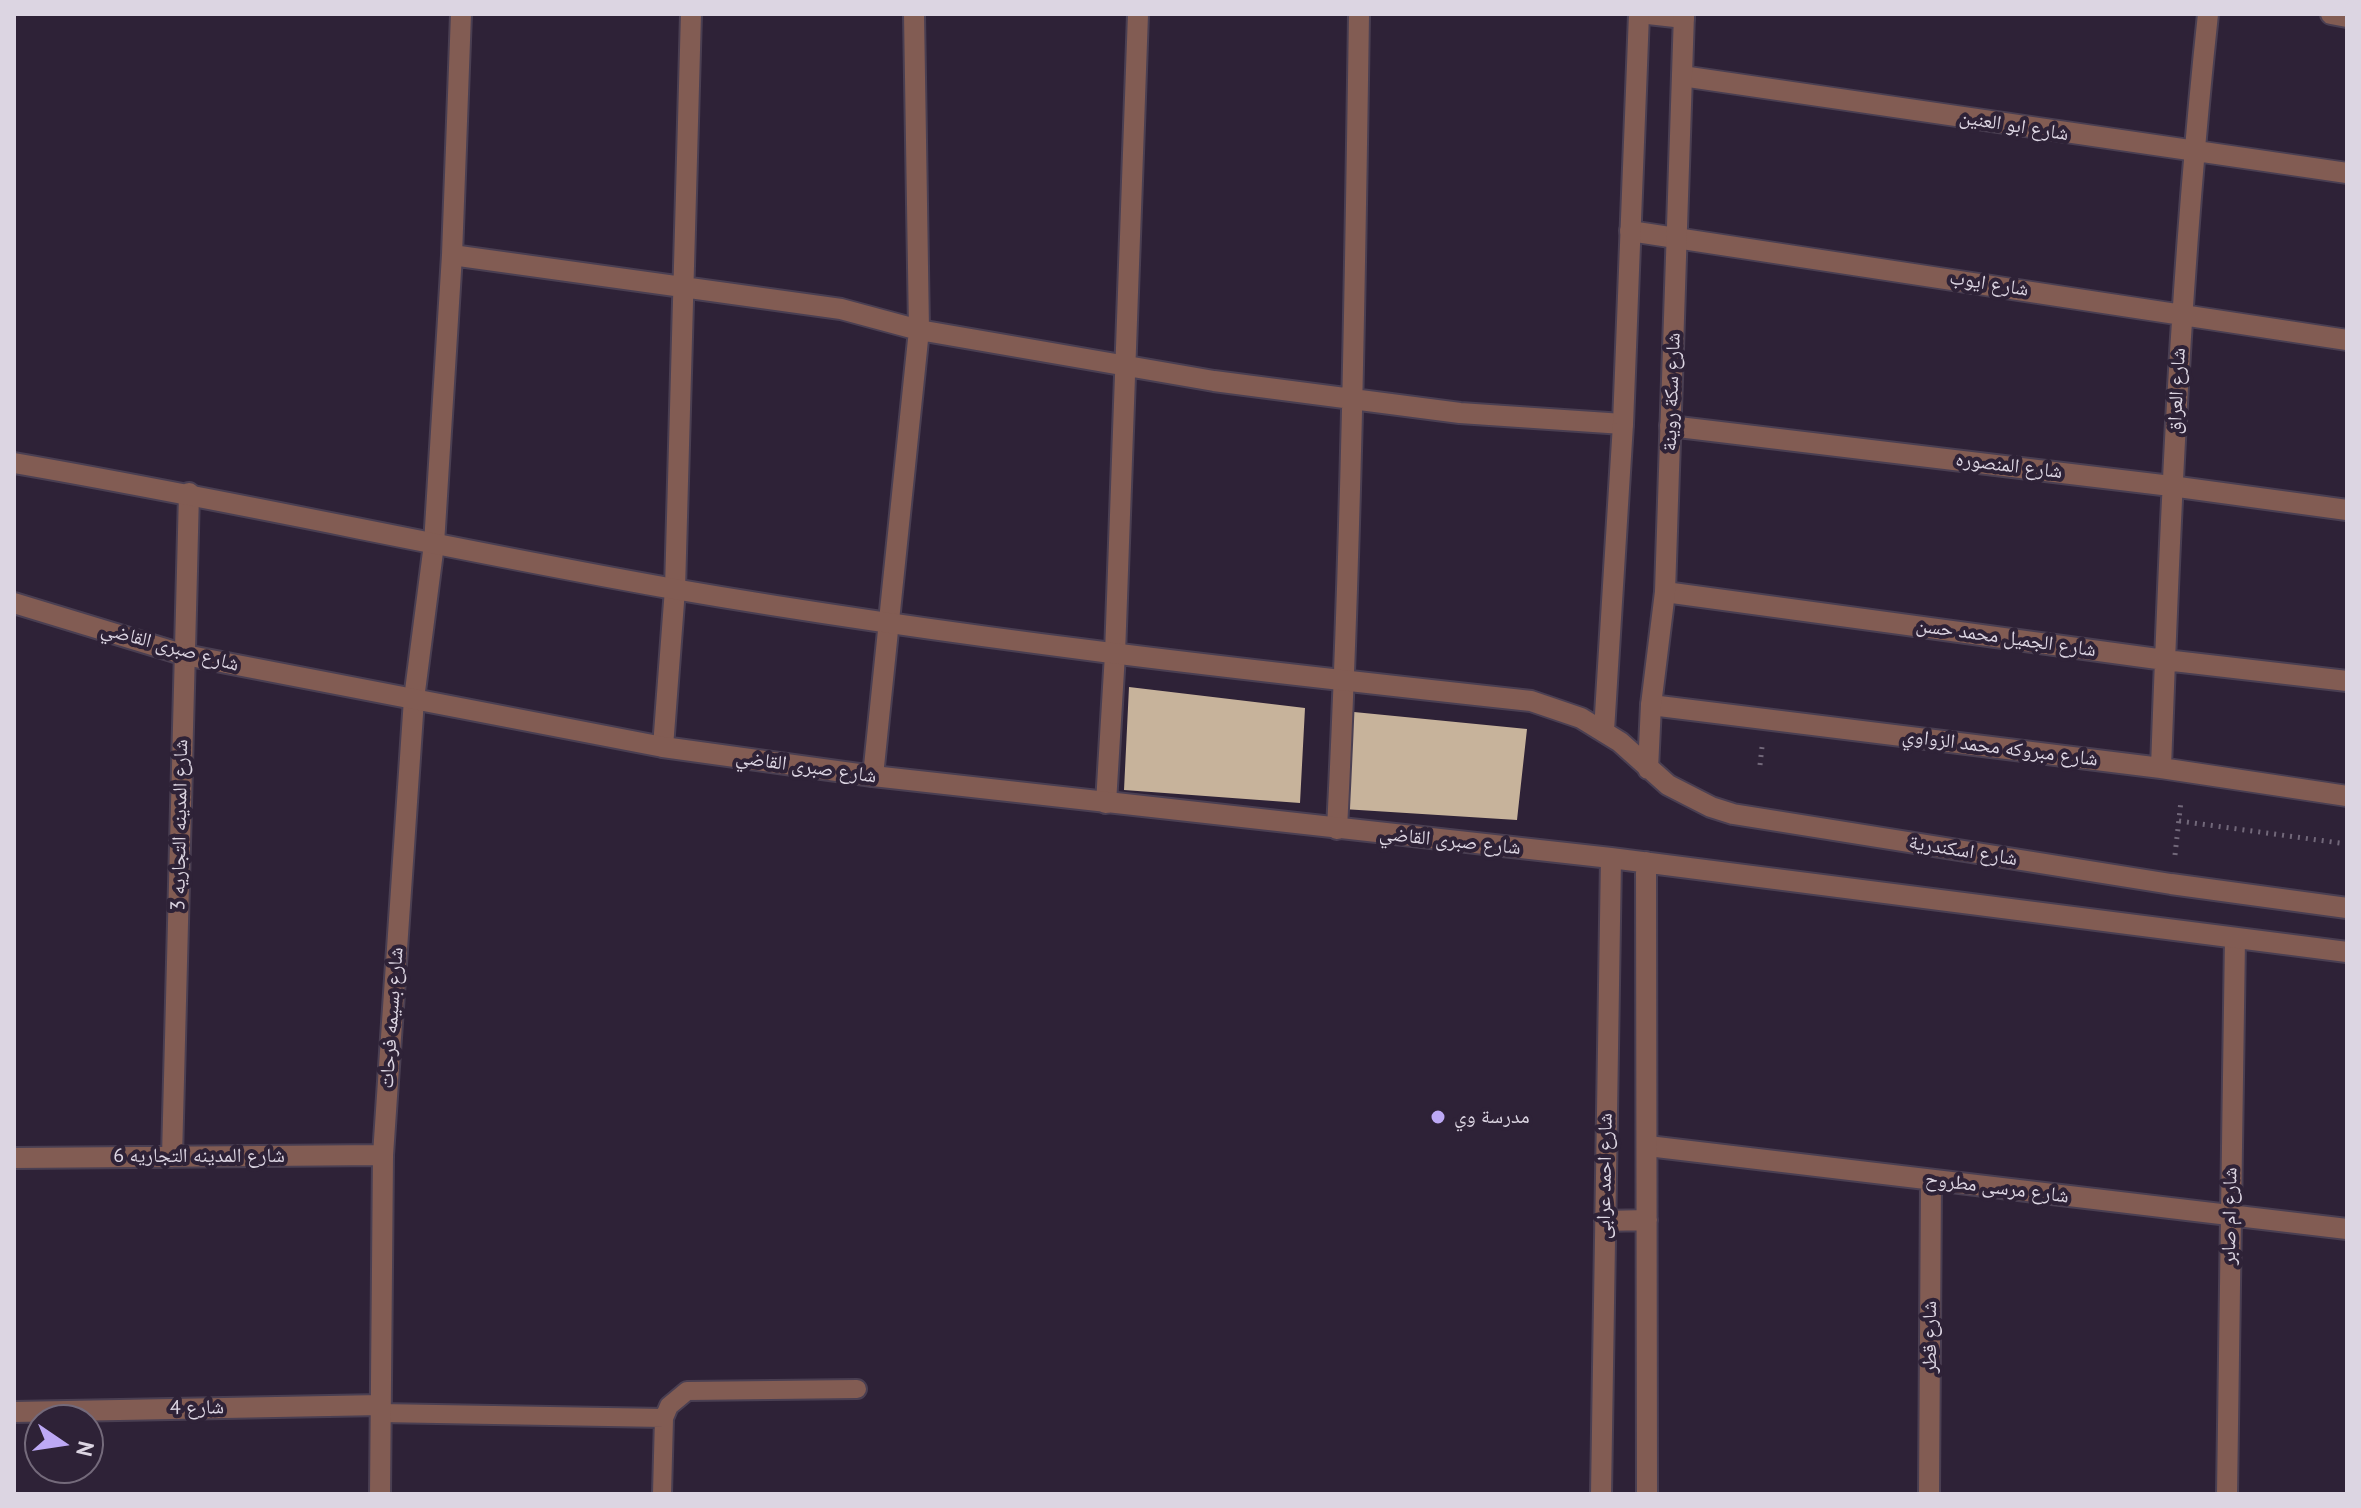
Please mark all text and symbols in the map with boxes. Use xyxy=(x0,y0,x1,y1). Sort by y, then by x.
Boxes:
street label: شارع ابو العنين xyxy=(1958,106,2070,146)
street label: شارع ايوب xyxy=(1948,266,2030,302)
street label: شارع سكة روينة xyxy=(1658,332,1686,452)
street label: شارع العراق xyxy=(2163,347,2191,435)
street label: شارع المنصوره xyxy=(1954,448,2064,484)
street label: شارع الجميل محمد حسن xyxy=(1914,613,2098,663)
street label: شارع صبرى القاضي xyxy=(98,617,242,677)
street label: شارع مبروكه محمد الزواوي xyxy=(1901,724,2099,772)
street label: شارع المدينه التجاريه 3 xyxy=(167,739,193,911)
street label: شارع صبرى القاضي xyxy=(734,745,878,789)
street label: شارع صبرى القاضي xyxy=(1378,822,1522,860)
street label: شارع اسكندرية xyxy=(1907,831,2019,871)
street label: شارع بسيمه فرحات xyxy=(375,947,409,1089)
place label: مدرسة وي xyxy=(1454,1105,1530,1129)
marker: مدرسة وي xyxy=(1429,1108,1447,1126)
street label: شارع احمد عرابى xyxy=(1592,1113,1618,1239)
street label: شارع المدينه التجاريه 6 xyxy=(113,1144,285,1168)
street label: شارع مرسى مطروح xyxy=(1924,1167,2070,1209)
street label: شارع ام صابر xyxy=(2217,1167,2243,1265)
street label: شارع قطر xyxy=(1918,1301,1942,1373)
street label: شارع 4 xyxy=(170,1396,224,1420)
north arrow xyxy=(24,1404,104,1484)
text: N xyxy=(70,1439,101,1459)

